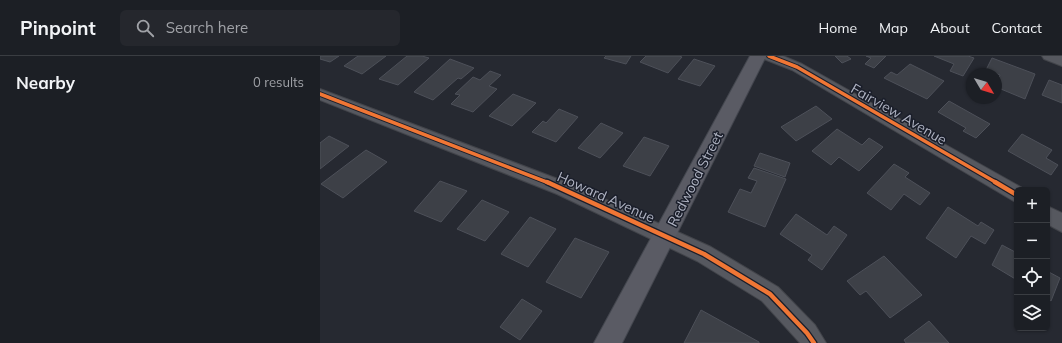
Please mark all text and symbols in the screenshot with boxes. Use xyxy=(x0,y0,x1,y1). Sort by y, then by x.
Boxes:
search box xyxy=(120,10,400,46)
text: Pinpoint xyxy=(20,16,96,40)
icon: search xyxy=(134,17,156,39)
text: Search here xyxy=(166,18,248,37)
text: Home xyxy=(818,19,857,37)
text: Map xyxy=(879,19,908,37)
text: About xyxy=(930,19,970,37)
text: Contact xyxy=(992,19,1042,37)
north arrow xyxy=(966,68,1002,104)
text: Nearby xyxy=(16,72,75,93)
text: 0 results xyxy=(253,74,304,90)
street label: Fairview Avenue xyxy=(848,79,950,149)
street label: Redwood Street xyxy=(663,128,727,230)
street label: Howard Avenue xyxy=(554,167,658,227)
map controls xyxy=(1014,187,1050,331)
button: + xyxy=(1014,187,1050,223)
button: − xyxy=(1014,223,1050,259)
button: locate xyxy=(1014,259,1050,295)
button: layers xyxy=(1014,295,1050,331)

